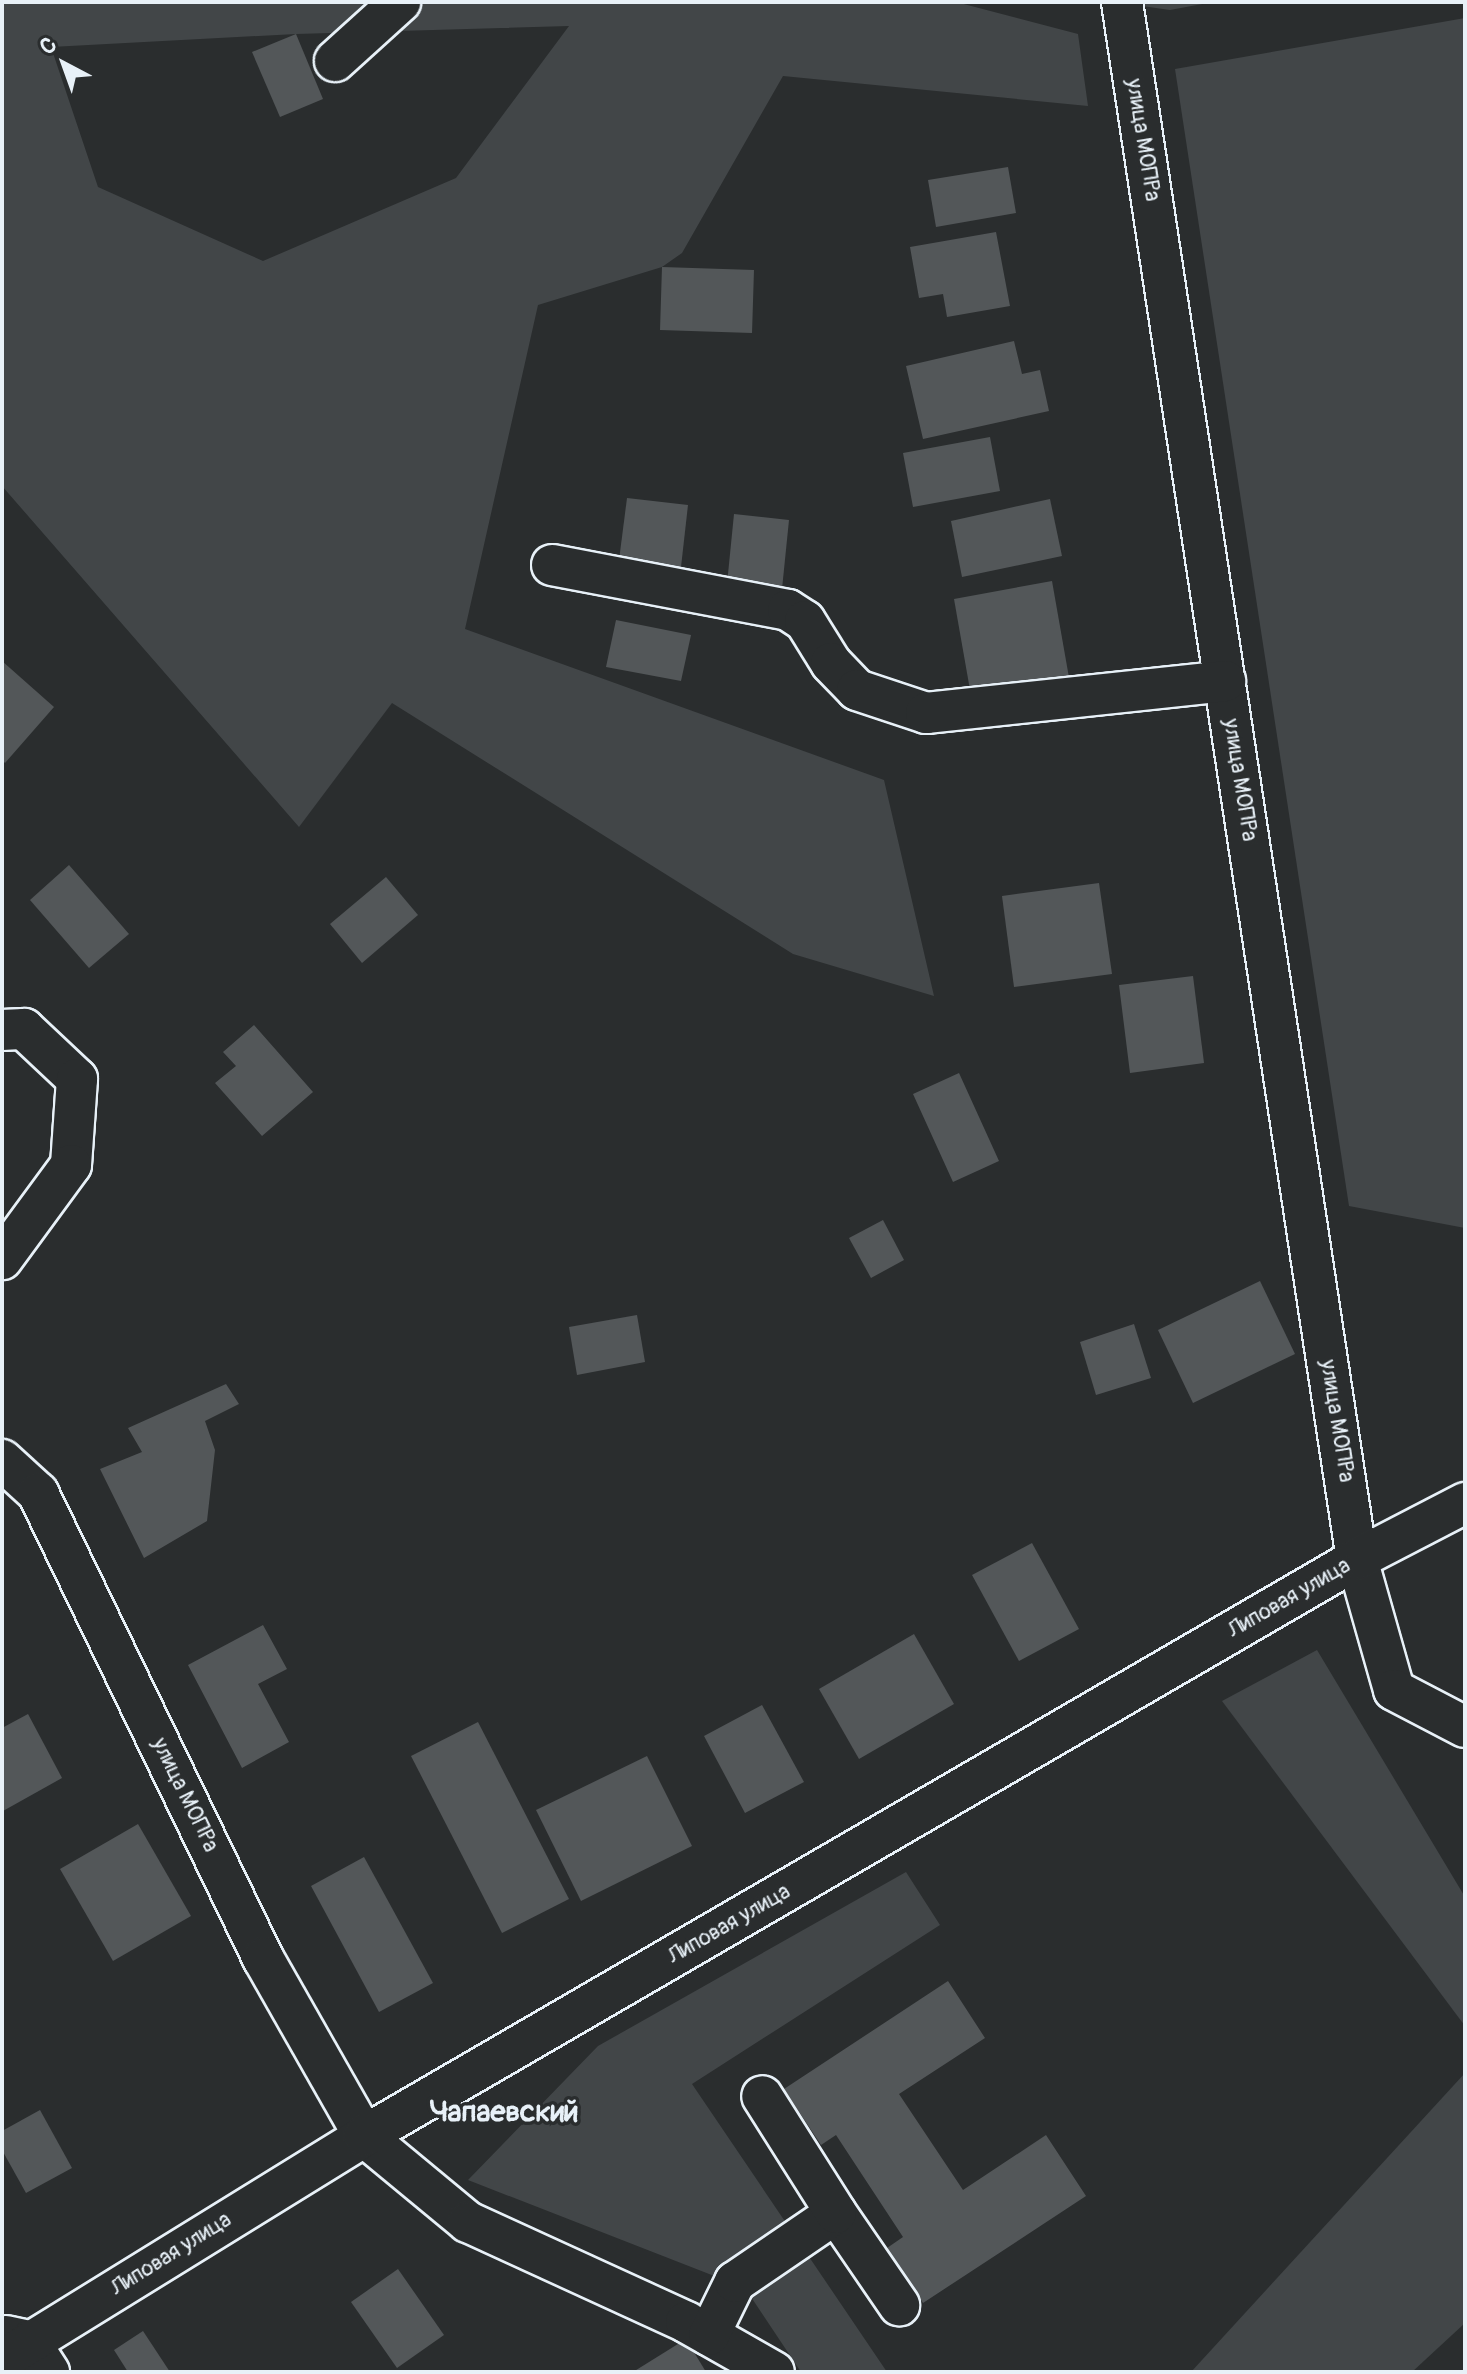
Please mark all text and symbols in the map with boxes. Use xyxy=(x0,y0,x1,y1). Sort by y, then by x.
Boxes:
north arrow xyxy=(24,24,104,104)
text: С xyxy=(34,31,63,61)
street label: улица МОПРа xyxy=(1120,77,1166,203)
street label: улица МОПРа xyxy=(1217,717,1263,843)
street label: улица МОПРа xyxy=(1314,1358,1360,1484)
street label: Липовая улица xyxy=(1223,1552,1355,1644)
street label: улица МОПРа xyxy=(146,1734,224,1856)
street label: Липовая улица xyxy=(663,1878,795,1970)
district label: Чапаевский xyxy=(429,2094,579,2130)
street label: Липовая улица xyxy=(106,2207,236,2301)

